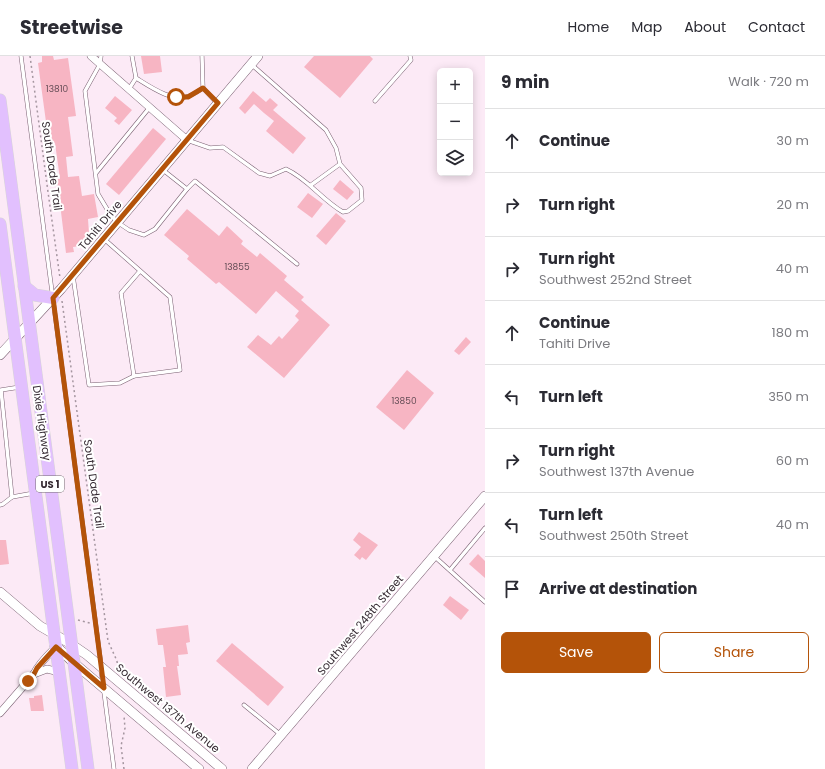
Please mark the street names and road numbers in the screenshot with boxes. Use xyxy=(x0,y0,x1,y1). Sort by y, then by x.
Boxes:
street label: South Dade Trail xyxy=(38,120,66,212)
street label: Tahiti Drive xyxy=(74,197,126,253)
street label: Dixie Highway xyxy=(29,384,55,462)
street label: South Dade Trail xyxy=(80,438,108,530)
road number: US 1 xyxy=(36,476,64,492)
street label: Southwest 248th Street xyxy=(313,571,407,679)
street label: Southwest 137th Avenue xyxy=(113,660,224,756)

